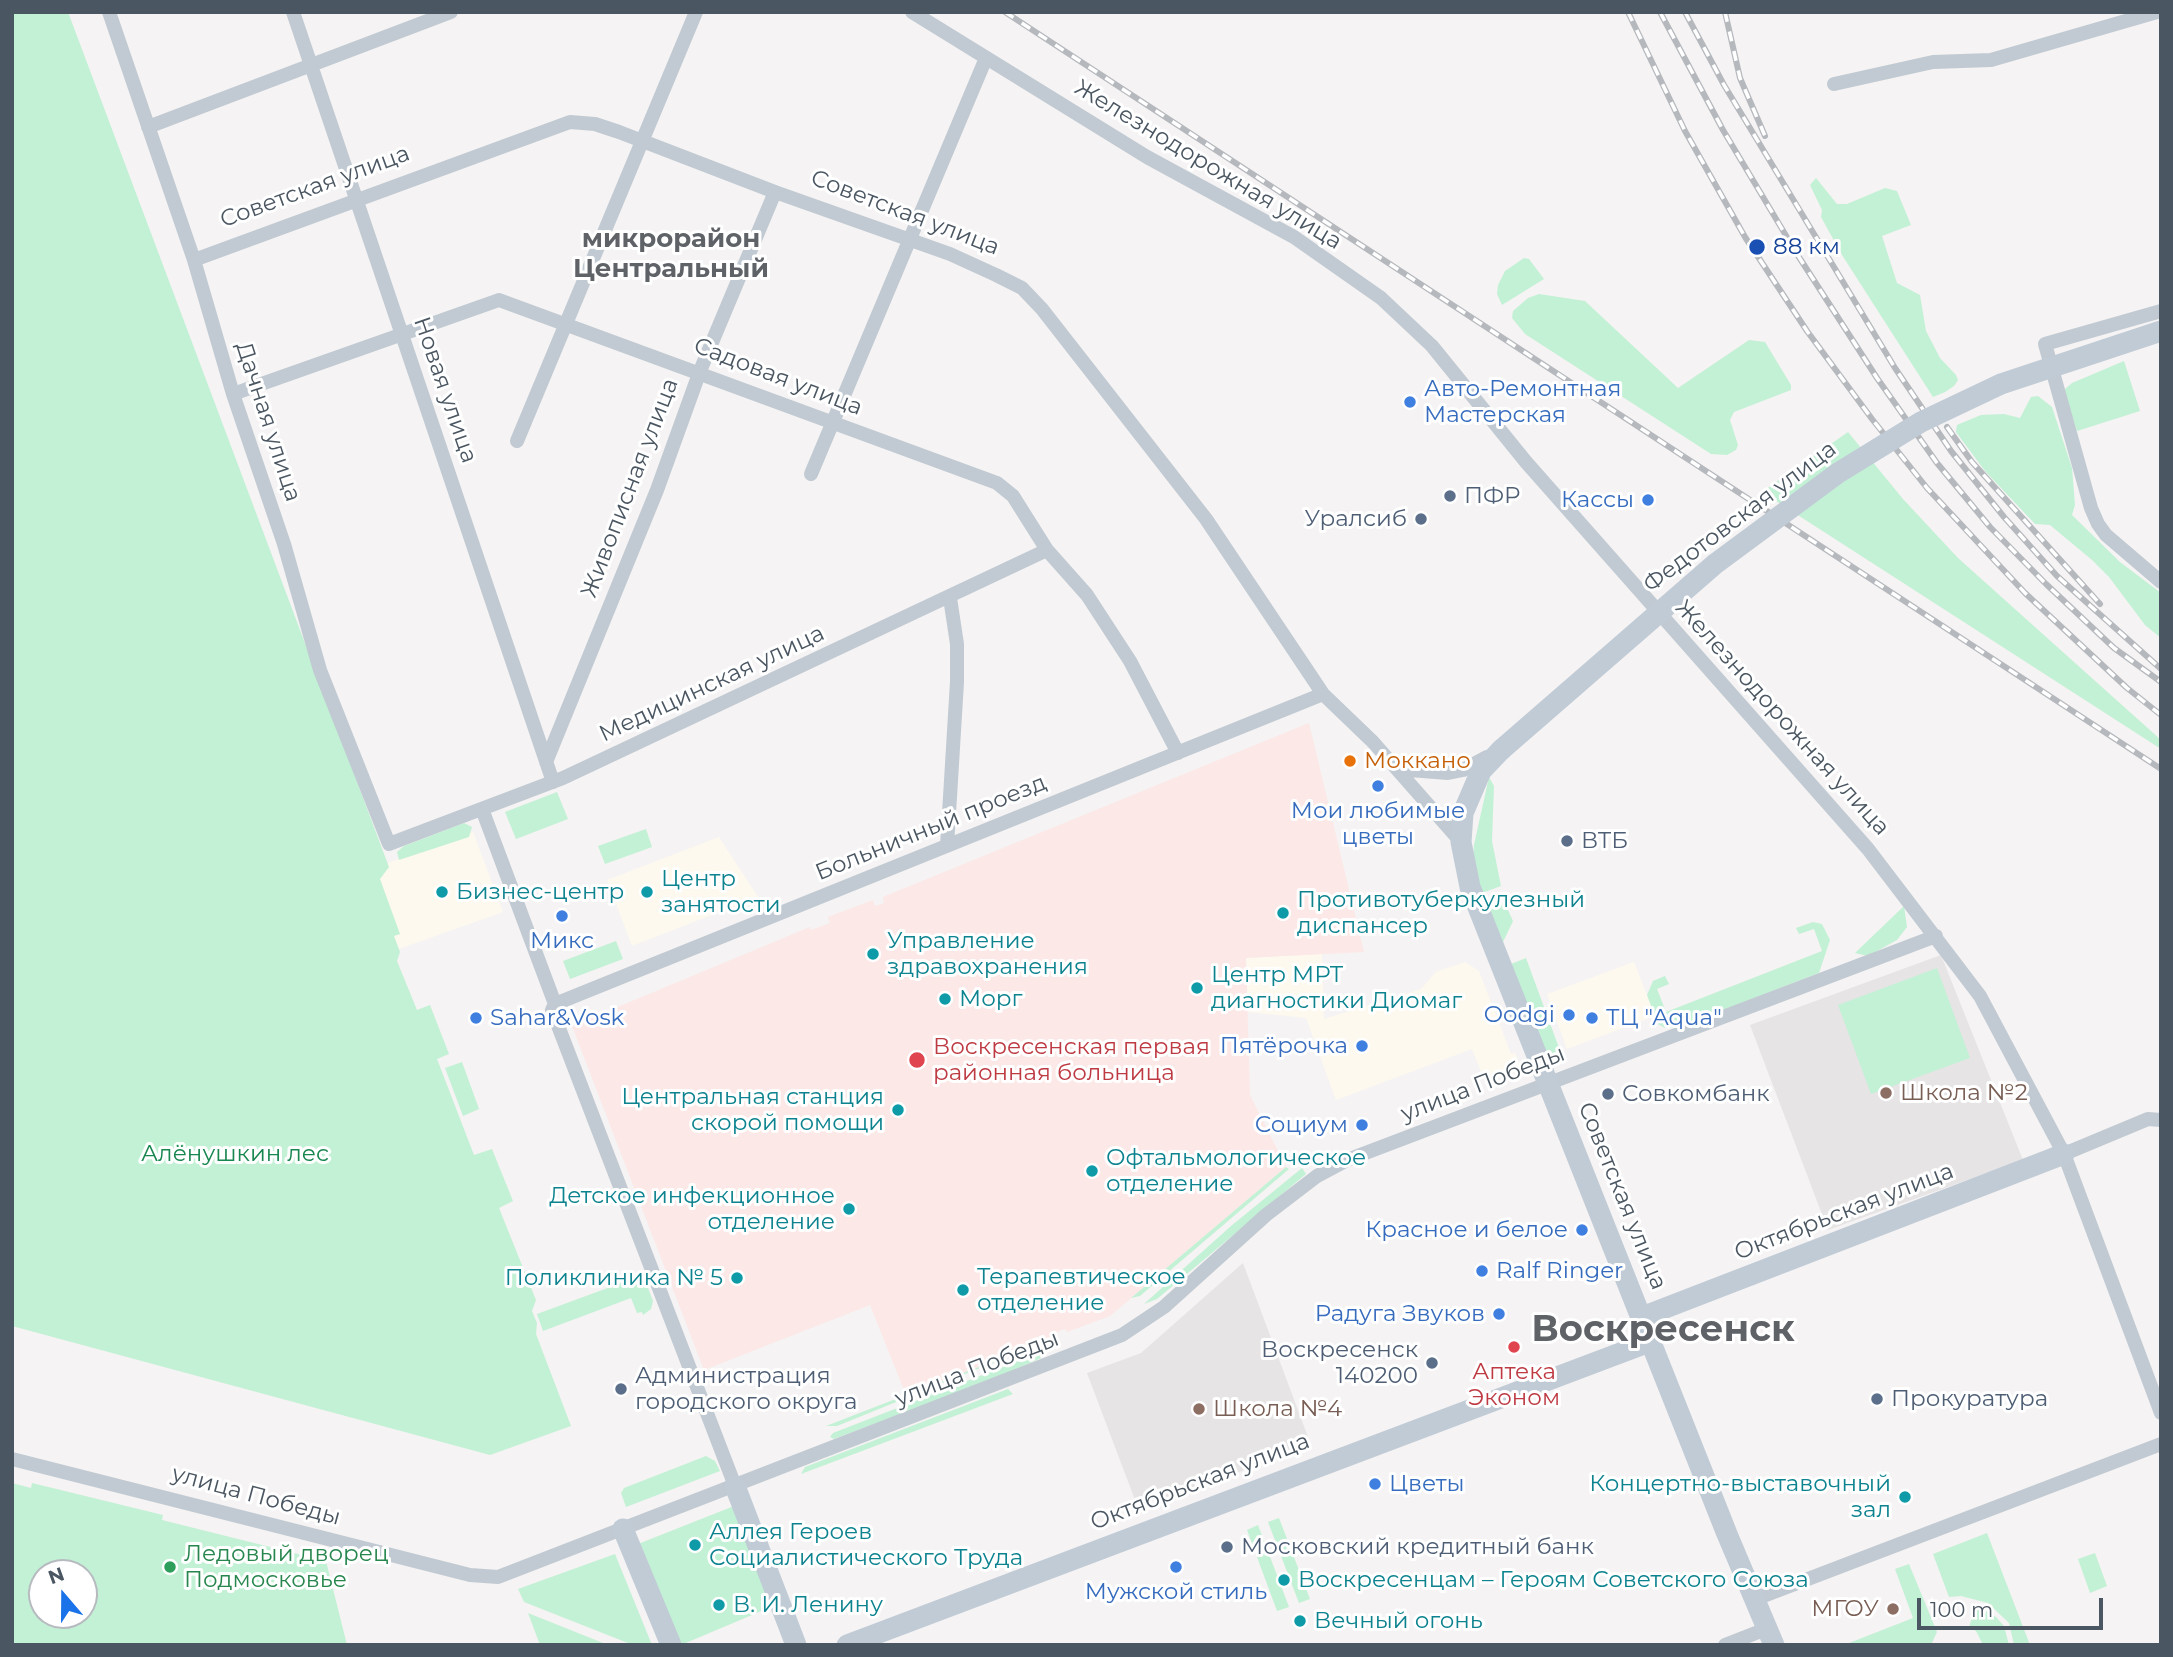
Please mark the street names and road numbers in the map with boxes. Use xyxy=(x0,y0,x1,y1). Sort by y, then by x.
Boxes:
street label: Железнодорожная улица xyxy=(1069,74,1347,256)
street label: Советская улица xyxy=(216,140,414,234)
street label: Советская улица xyxy=(807,164,1003,262)
street label: Новая улица xyxy=(407,313,483,467)
street label: Садовая улица xyxy=(690,332,866,422)
street label: Дачная улица xyxy=(229,339,307,505)
street label: Живописная улица xyxy=(575,375,685,601)
street label: Федотовская улица xyxy=(1638,435,1842,599)
street label: Железнодорожная улица xyxy=(1669,595,1895,841)
street label: Медицинская улица xyxy=(595,620,829,748)
street label: Больничный проезд xyxy=(811,769,1051,887)
street label: улица Победы xyxy=(1397,1040,1569,1128)
street label: Советская улица xyxy=(1572,1098,1672,1294)
street label: Октябрьская улица xyxy=(1731,1157,1957,1267)
street label: улица Победы xyxy=(891,1325,1063,1413)
street label: Октябрьская улица xyxy=(1087,1427,1313,1537)
street label: улица Победы xyxy=(169,1460,343,1532)

